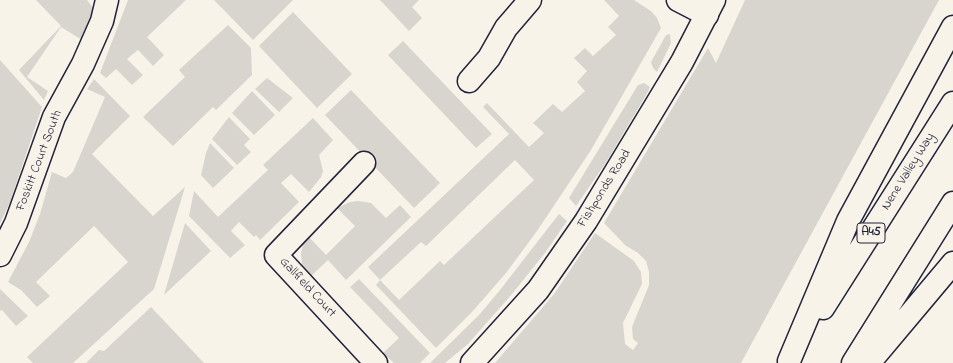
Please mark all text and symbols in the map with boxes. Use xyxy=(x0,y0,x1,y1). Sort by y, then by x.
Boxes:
street label: Foskitt Court South xyxy=(14,108,66,214)
street label: Nene Valley Way xyxy=(879,130,939,214)
street label: Fishponds Road xyxy=(575,147,635,231)
road number: A45 xyxy=(857,223,885,243)
street label: Gallfield Court xyxy=(275,255,339,321)

